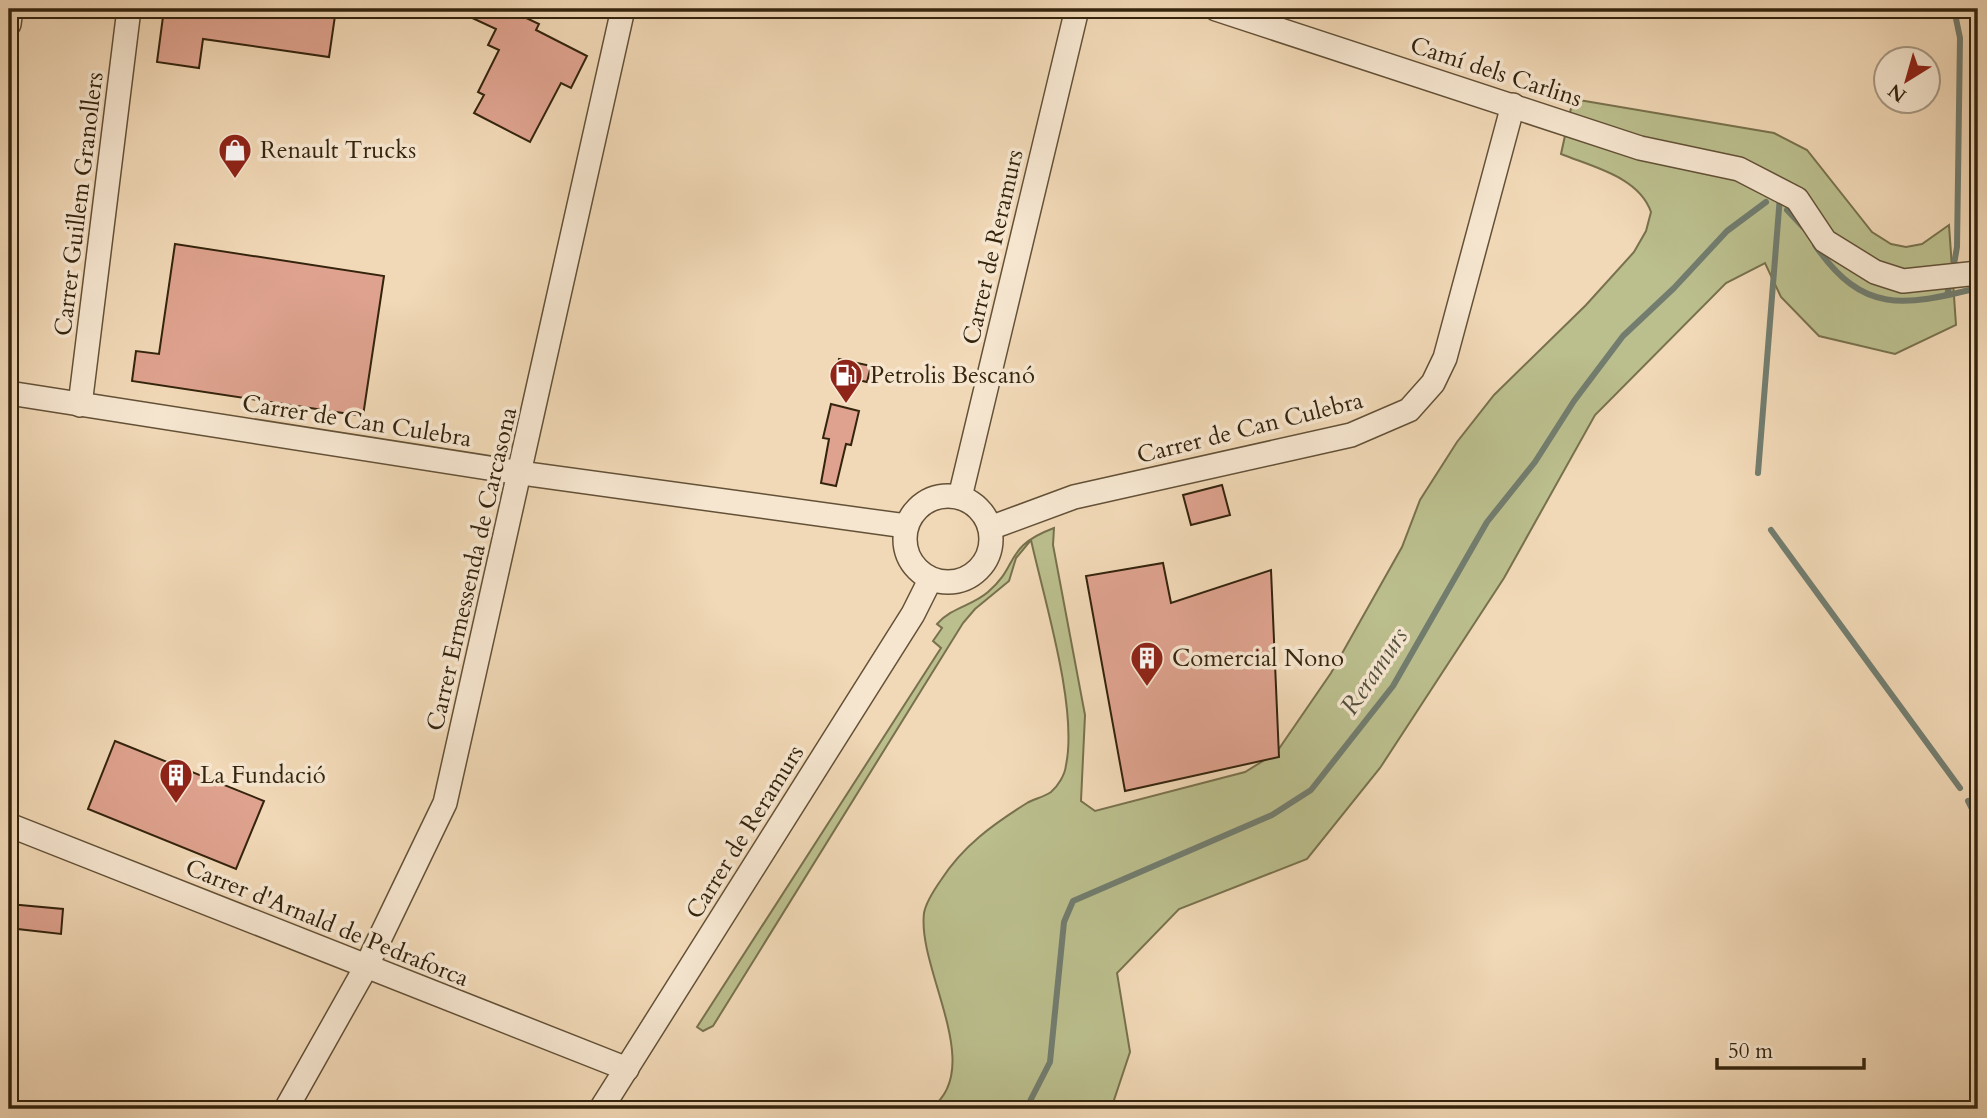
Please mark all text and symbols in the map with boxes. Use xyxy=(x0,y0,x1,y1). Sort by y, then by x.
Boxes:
street label: Camí dels Carlins xyxy=(1406,29,1586,115)
north arrow xyxy=(1871,46,1941,116)
street label: Carrer Guillem Granollers xyxy=(46,70,112,338)
text: N xyxy=(1883,77,1912,108)
shop icon: Renault Trucks xyxy=(216,131,254,180)
place label: Renault Trucks xyxy=(260,134,416,167)
street label: Carrer de Reramurs xyxy=(954,146,1032,348)
fuel station icon: Petrolis Bescanó xyxy=(827,356,865,405)
place label: Petrolis Bescanó xyxy=(870,359,1035,392)
street label: Carrer de Can Culebra xyxy=(1134,384,1367,472)
street label: Carrer de Can Culebra xyxy=(240,387,475,456)
street label: Carrer Ermessenda de Carcasona xyxy=(419,403,525,734)
water label: Reramurs xyxy=(1332,620,1416,722)
building icon: Comercial Nono xyxy=(1128,639,1166,688)
place label: Comercial Nono xyxy=(1172,642,1344,675)
street label: Carrer de Reramurs xyxy=(678,739,812,925)
building icon: La Fundació xyxy=(157,756,195,805)
place label: La Fundació xyxy=(200,759,326,792)
street label: Carrer d'Arnald de Pedraforca xyxy=(180,851,474,995)
scale bar xyxy=(1717,1027,1864,1071)
text: 50 m xyxy=(1728,1037,1773,1066)

